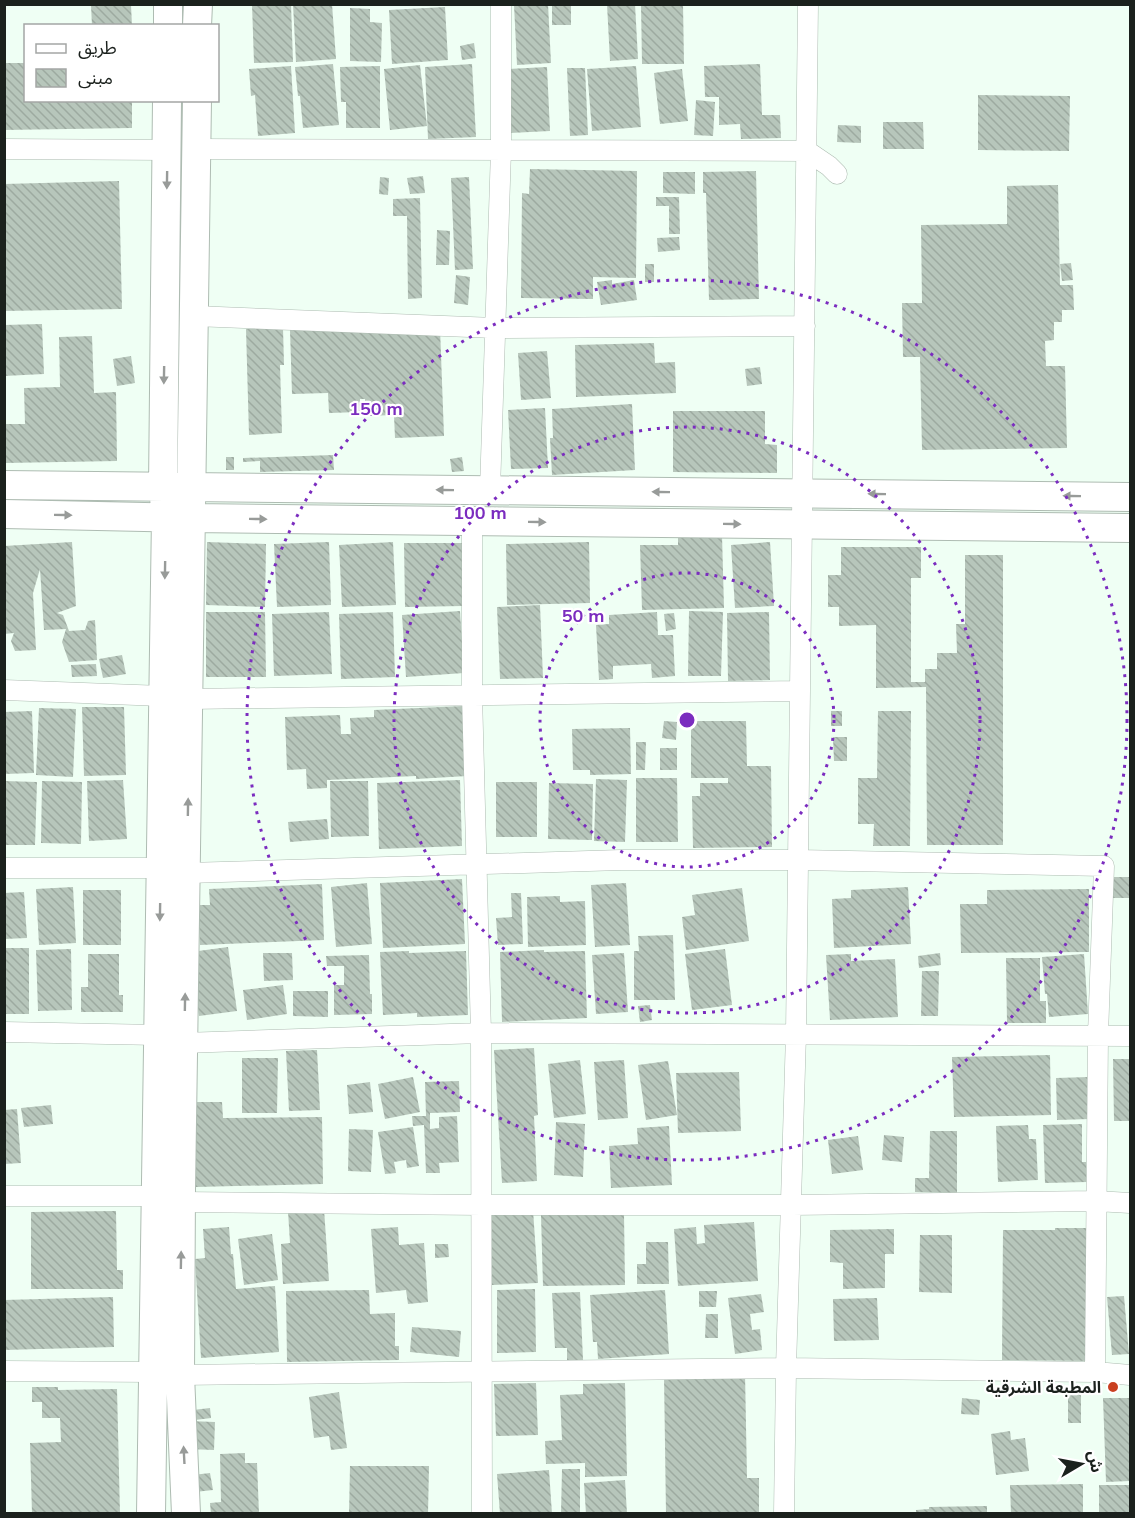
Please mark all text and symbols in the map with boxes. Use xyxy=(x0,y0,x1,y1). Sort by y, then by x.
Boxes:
legend xyxy=(24,24,219,102)
text: طريق xyxy=(78,36,117,59)
text: مبنى xyxy=(78,66,113,89)
one-way arrow xyxy=(162,170,171,189)
one-way arrow xyxy=(160,365,169,384)
text: 150 m xyxy=(349,397,403,420)
one-way arrow xyxy=(436,485,455,495)
one-way arrow xyxy=(652,487,671,497)
one-way arrow xyxy=(868,489,887,499)
one-way arrow xyxy=(1063,491,1082,501)
text: 100 m xyxy=(453,501,507,524)
one-way arrow xyxy=(53,511,72,520)
one-way arrow xyxy=(248,514,267,523)
one-way arrow xyxy=(527,517,546,526)
one-way arrow xyxy=(722,519,741,529)
one-way arrow xyxy=(160,560,170,579)
text: 50 m xyxy=(562,604,604,627)
centre of rings xyxy=(677,710,697,730)
one-way arrow xyxy=(183,798,192,817)
one-way arrow xyxy=(155,902,165,921)
one-way arrow xyxy=(180,993,190,1012)
one-way arrow xyxy=(176,1251,186,1270)
place label: المطبعة الشرقية xyxy=(986,1377,1101,1397)
marker: المطبعة الشرقية xyxy=(1106,1380,1120,1394)
north arrow xyxy=(1051,1434,1111,1494)
one-way arrow xyxy=(179,1446,188,1465)
text: ش xyxy=(1084,1449,1108,1474)

